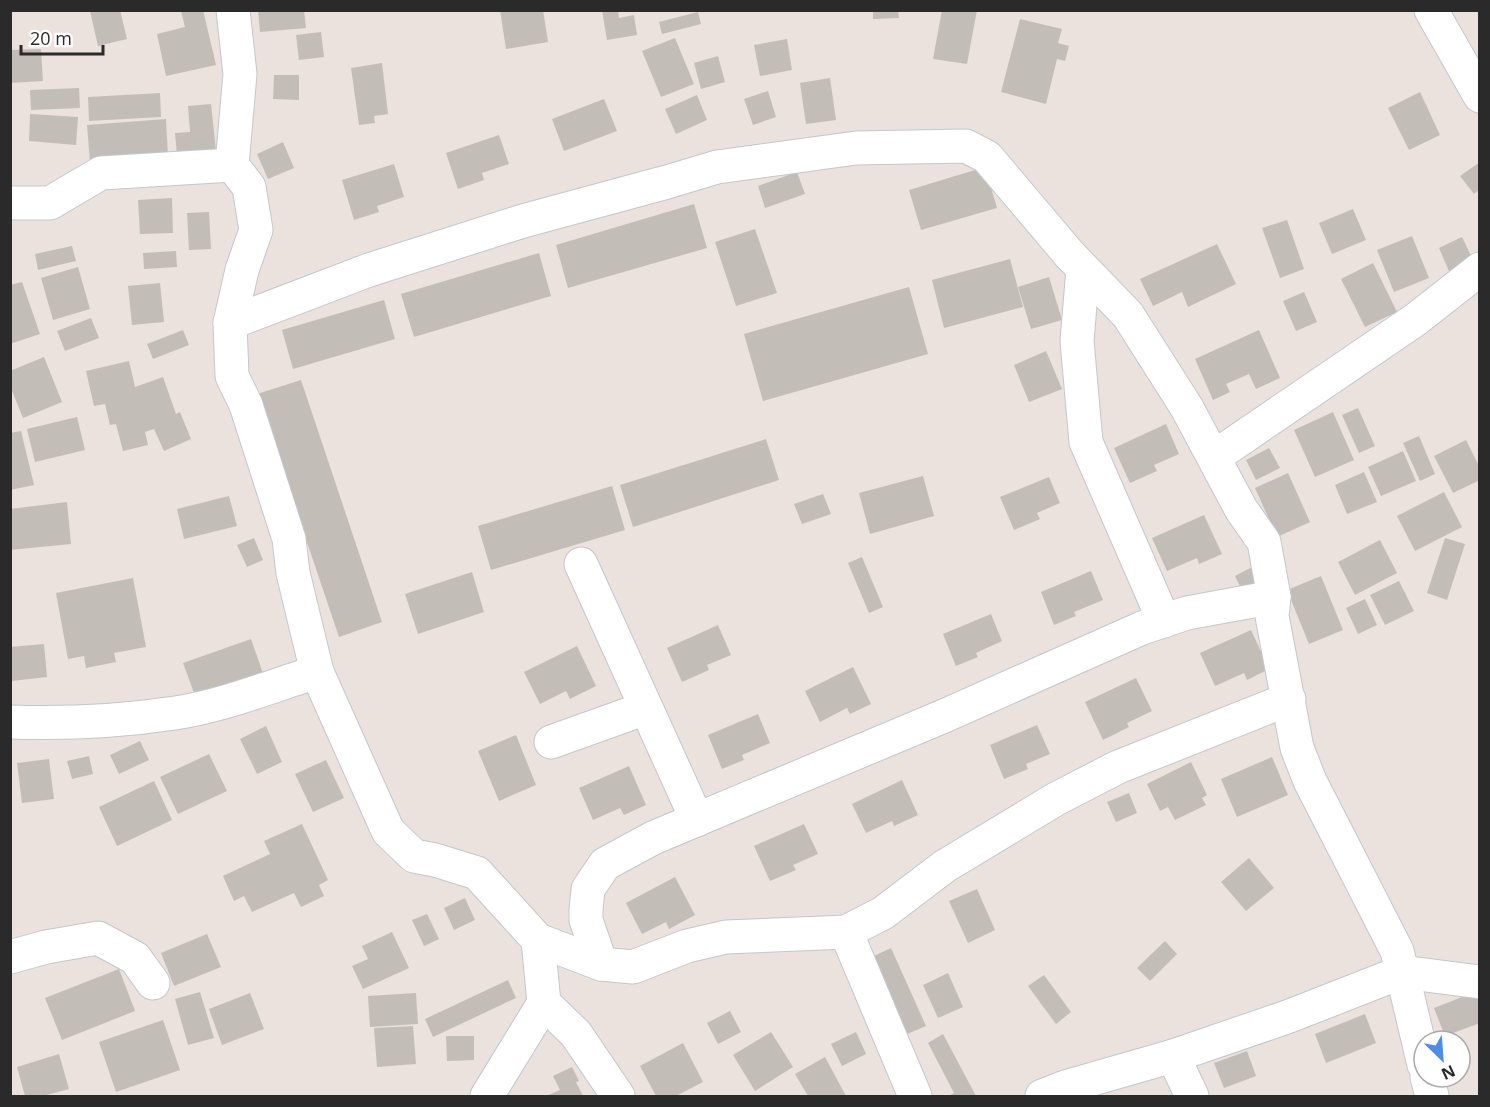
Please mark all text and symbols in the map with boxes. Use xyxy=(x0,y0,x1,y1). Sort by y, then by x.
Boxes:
scale bar xyxy=(21,18,104,56)
text: 20 m xyxy=(30,26,72,50)
north arrow xyxy=(1412,1029,1472,1089)
text: N xyxy=(1438,1060,1459,1085)

